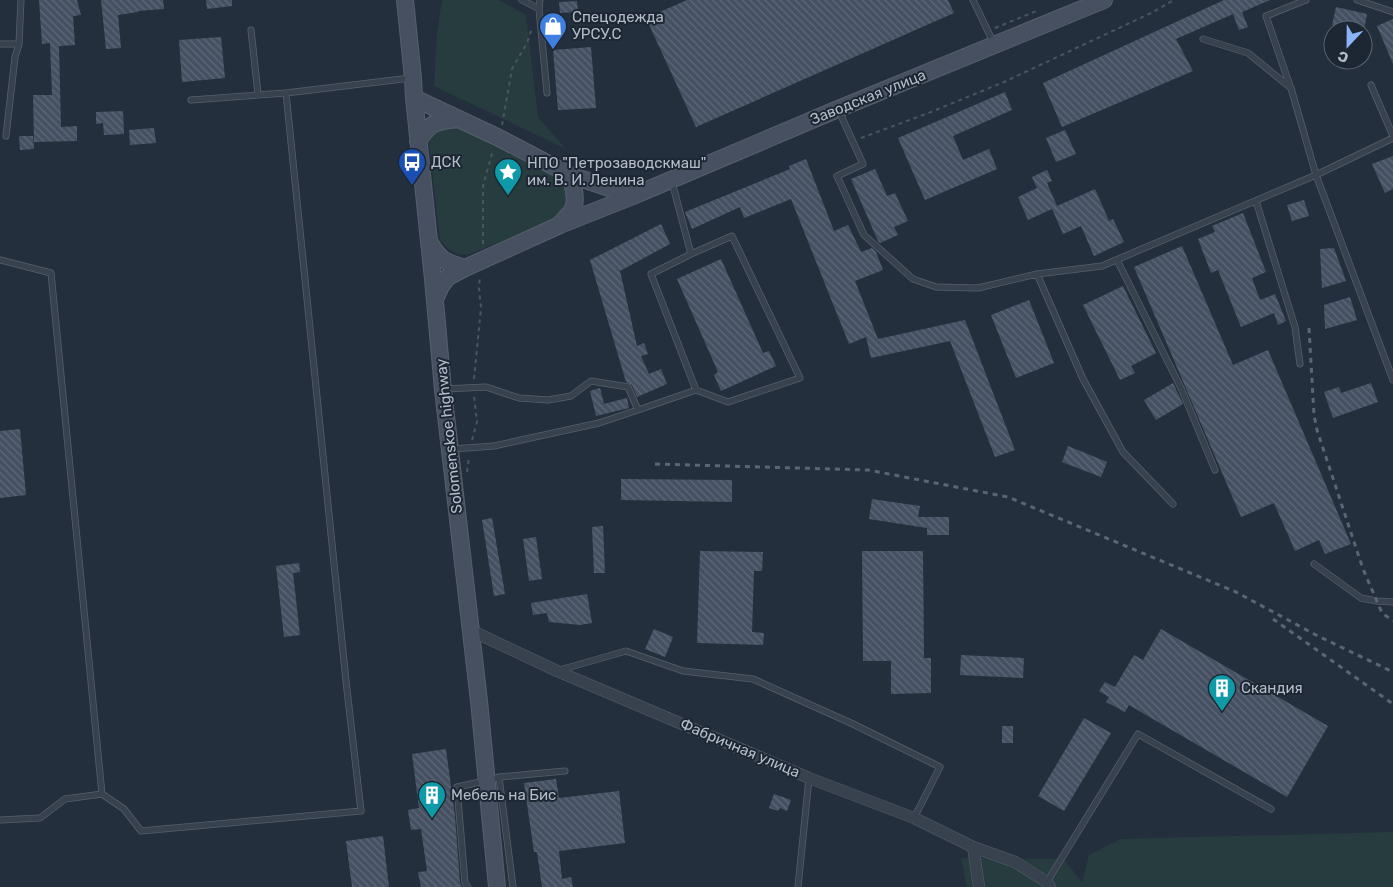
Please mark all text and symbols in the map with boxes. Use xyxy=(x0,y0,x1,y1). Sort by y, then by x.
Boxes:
place label: Спецодежда УРСУ.С xyxy=(572,8,664,43)
shop icon: Спецодежда УРСУ.С xyxy=(538,11,568,50)
north arrow xyxy=(1323,20,1373,70)
text: С xyxy=(1335,47,1351,66)
street label: Заводская улица xyxy=(808,66,928,128)
bus stop icon: ДСК xyxy=(397,147,427,186)
place label: ДСК xyxy=(431,153,462,171)
place label: НПО "Петрозаводскмаш" им. В. И. Ленина xyxy=(527,154,706,189)
place icon: НПО "Петрозаводскмаш" им. В. И. Ленина xyxy=(493,157,523,196)
street label: Solomenskoe highway xyxy=(432,358,466,514)
building icon: Скандия xyxy=(1207,673,1237,712)
place label: Скандия xyxy=(1241,679,1303,697)
street label: Фабричная улица xyxy=(677,715,803,781)
building icon: Мебель на Бис xyxy=(417,780,447,819)
place label: Мебель на Бис xyxy=(451,786,556,804)

